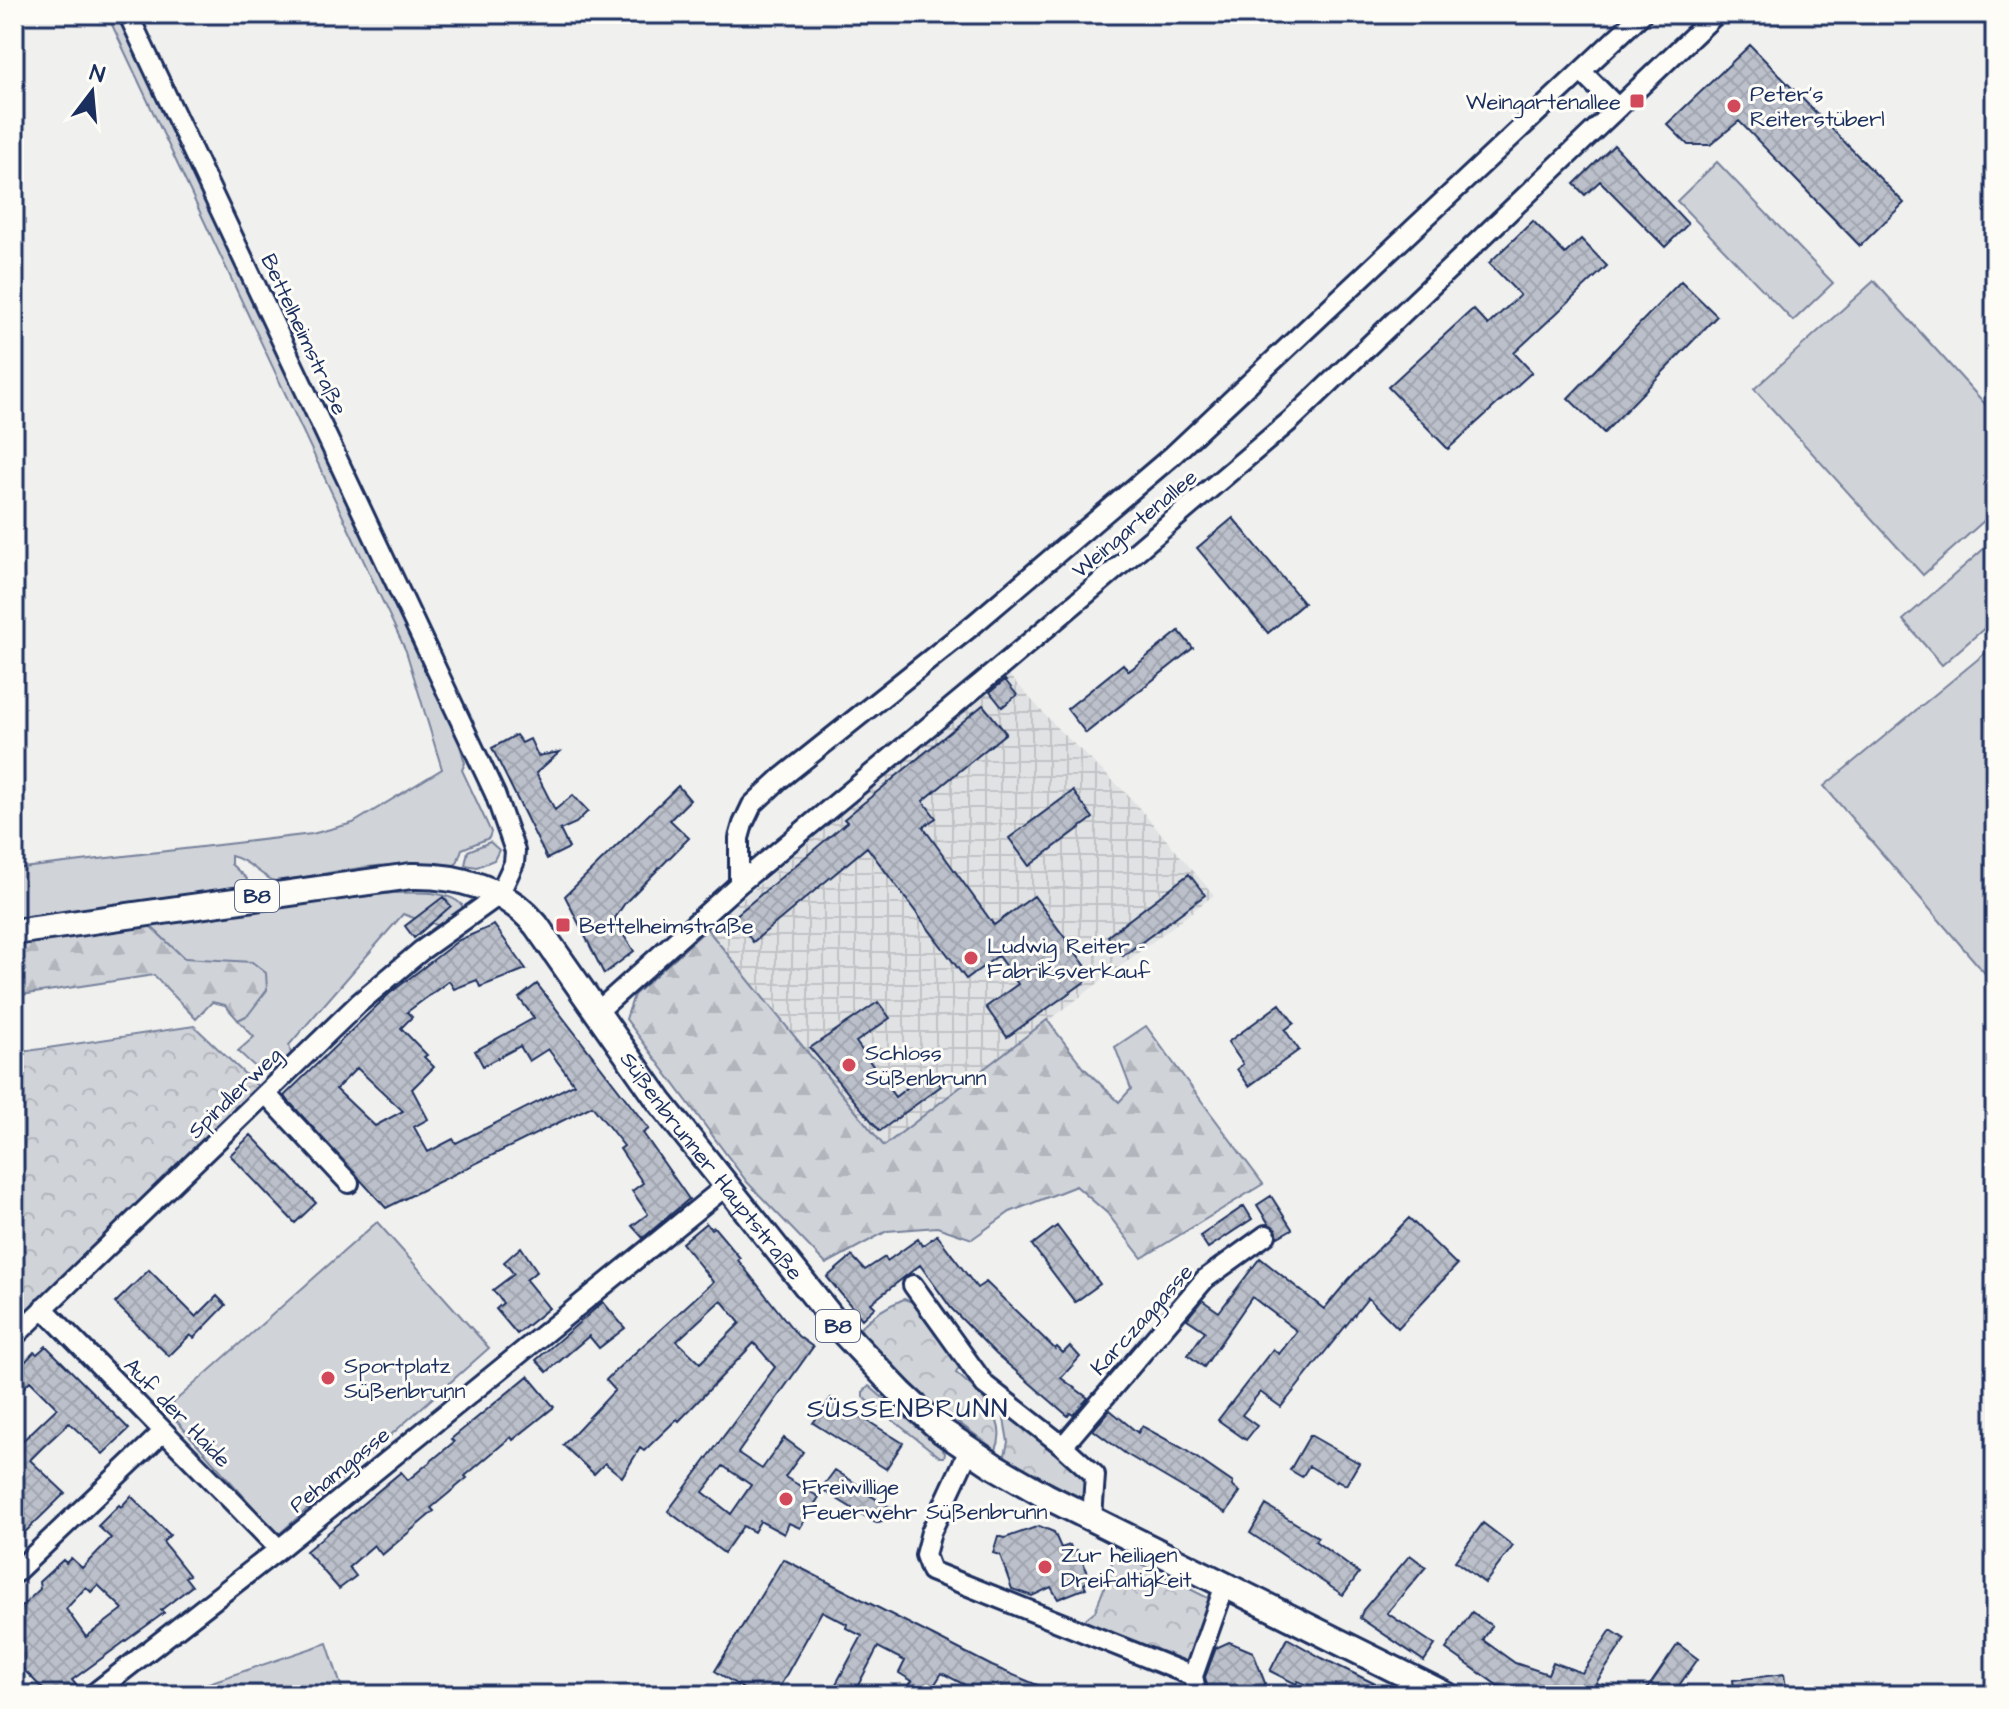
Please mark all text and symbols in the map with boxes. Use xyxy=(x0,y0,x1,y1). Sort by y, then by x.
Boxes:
north arrow xyxy=(52,52,132,132)
text: N xyxy=(86,57,108,91)
place label: Peter's Reiterstüberl xyxy=(1750,79,1885,135)
place label: Weingartenallee xyxy=(1466,87,1621,119)
marker: Weingartenallee xyxy=(1628,92,1646,110)
marker: Peter's Reiterstüberl xyxy=(1725,97,1743,115)
street label: Bettelheimstraße xyxy=(253,249,355,420)
street label: Weingartenallee xyxy=(1066,462,1205,587)
road number: B8 xyxy=(235,880,279,912)
place label: Bettelheimstraße xyxy=(579,911,754,942)
marker: Bettelheimstraße xyxy=(554,916,572,934)
place label: Ludwig Reiter - Fabriksverkauf xyxy=(987,931,1151,987)
marker: Ludwig Reiter - Fabriksverkauf xyxy=(962,949,980,967)
place label: Schloss Süßenbrunn xyxy=(865,1038,987,1094)
street label: Spindlerweg xyxy=(181,1040,290,1147)
street label: Süßenbrunner Hauptstraße xyxy=(612,1046,810,1287)
marker: Schloss Süßenbrunn xyxy=(840,1056,858,1074)
street label: Karczaggasse xyxy=(1084,1257,1201,1383)
road number: B8 xyxy=(816,1310,860,1342)
street label: Auf der Haide xyxy=(116,1351,238,1475)
place label: Sportplatz Süßenbrunn xyxy=(344,1351,466,1407)
marker: Sportplatz Süßenbrunn xyxy=(319,1369,337,1387)
district label: SÜSSENBRUNN xyxy=(807,1391,1009,1427)
street label: Pehamgasse xyxy=(283,1420,398,1521)
place label: Freiwillige Feuerwehr Süßenbrunn xyxy=(802,1472,1047,1528)
marker: Freiwillige Feuerwehr Süßenbrunn xyxy=(777,1490,795,1508)
place label: Zur heiligen Dreifaltigkeit xyxy=(1061,1540,1192,1597)
marker: Zur heiligen Dreifaltigkeit xyxy=(1036,1558,1054,1576)

